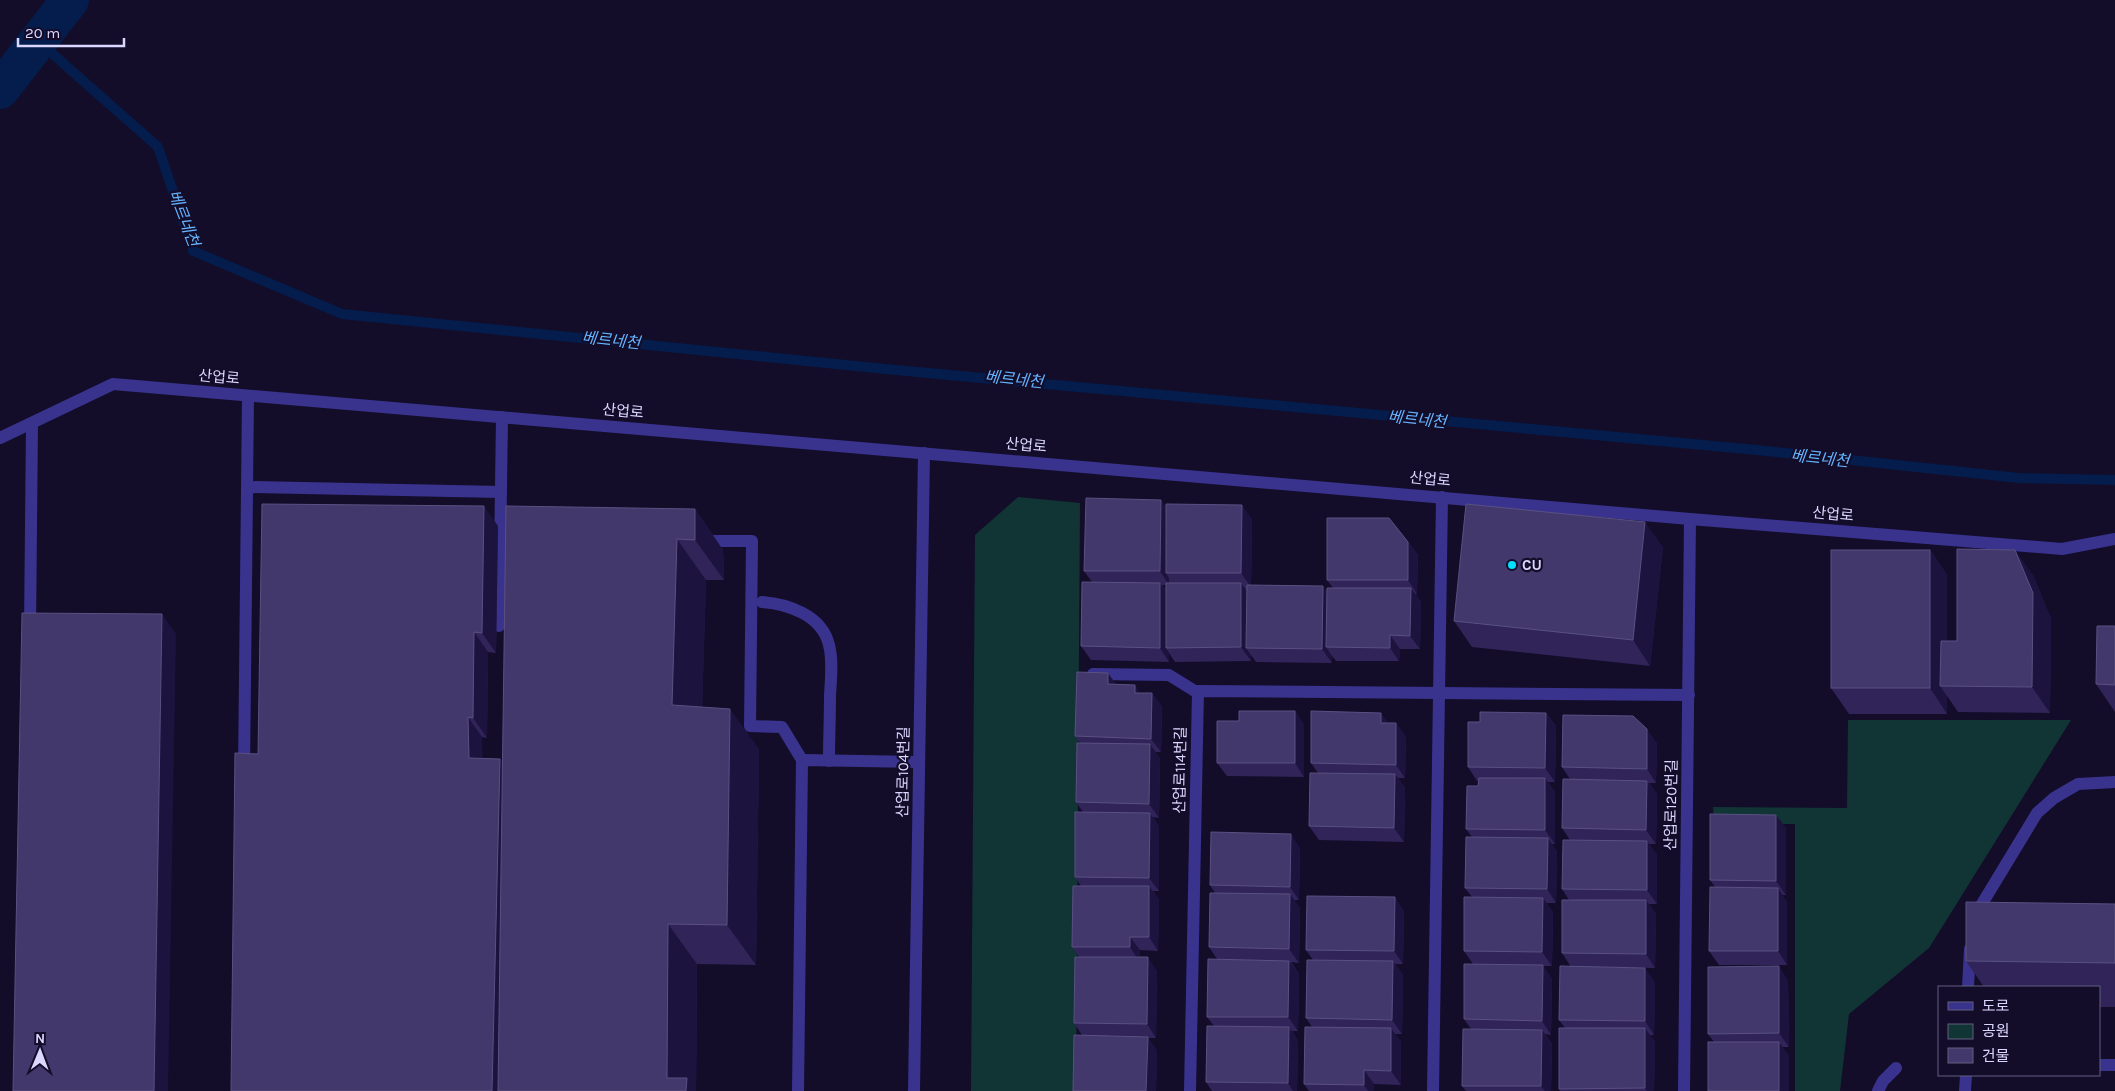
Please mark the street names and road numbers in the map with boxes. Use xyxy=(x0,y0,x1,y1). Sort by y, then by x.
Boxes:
street label: 산업로 xyxy=(198,366,240,388)
street label: 산업로 xyxy=(602,400,644,422)
street label: 산업로 xyxy=(1005,434,1047,456)
street label: 산업로 xyxy=(1409,468,1451,490)
street label: 산업로 xyxy=(1812,503,1854,525)
street label: 산업로104번길 xyxy=(893,726,913,818)
street label: 산업로114번길 xyxy=(1170,726,1190,814)
street label: 산업로120번길 xyxy=(1661,759,1681,851)

